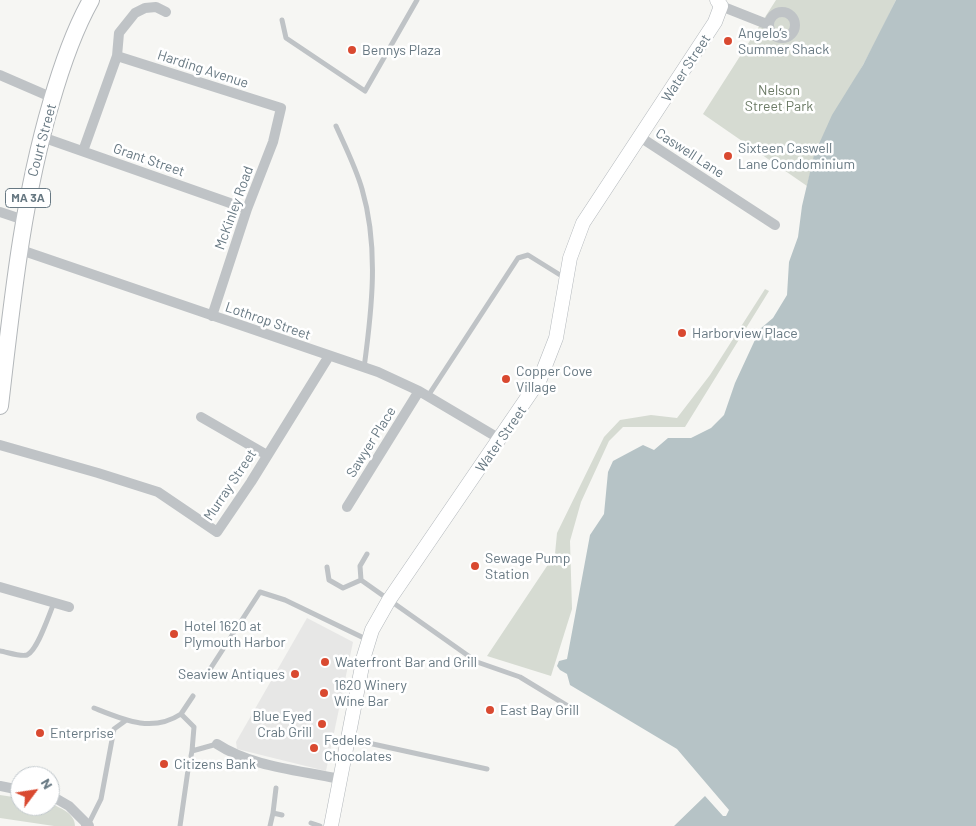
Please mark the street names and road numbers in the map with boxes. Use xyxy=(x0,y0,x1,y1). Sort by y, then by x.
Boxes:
street label: Water Street xyxy=(658,31,714,105)
street label: Harding Avenue xyxy=(155,46,251,92)
street label: Court Street xyxy=(24,102,60,178)
street label: Caswell Lane xyxy=(653,125,727,181)
street label: Grant Street xyxy=(111,140,187,180)
street label: McKinley Road xyxy=(211,164,257,252)
road number: MA 3A xyxy=(5,188,50,208)
street label: Lothrop Street xyxy=(223,298,313,344)
street label: Water Street xyxy=(472,403,530,475)
street label: Sawyer Place xyxy=(343,404,399,480)
street label: Murray Street xyxy=(200,446,260,524)

